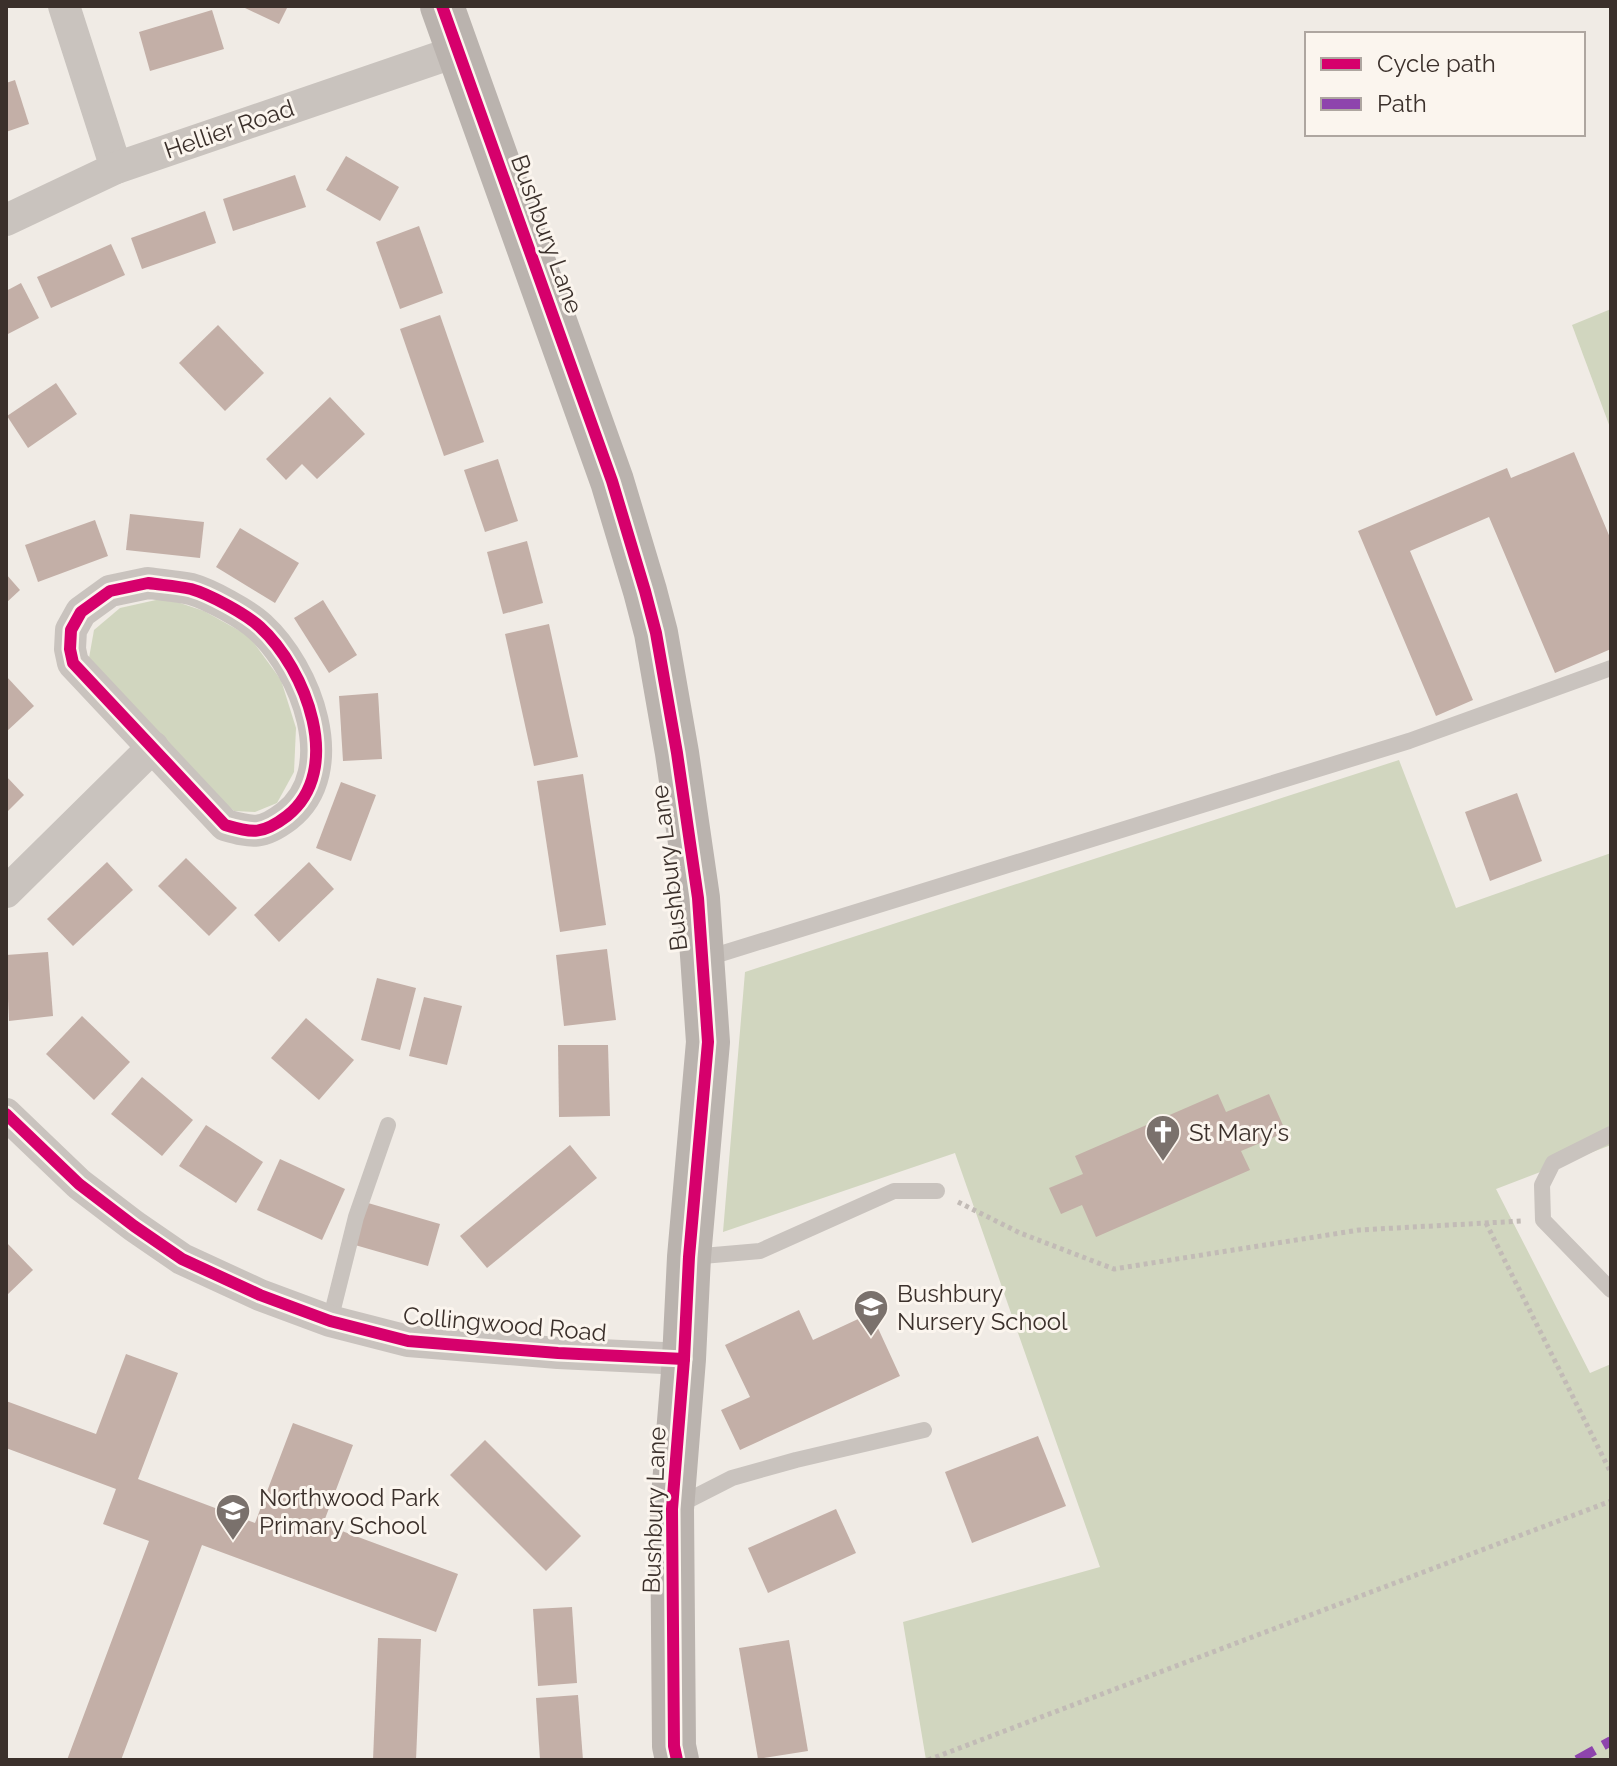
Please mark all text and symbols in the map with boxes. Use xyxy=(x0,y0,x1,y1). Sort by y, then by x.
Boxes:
legend xyxy=(1305,32,1585,136)
text: Cycle path xyxy=(1377,49,1496,78)
text: Path xyxy=(1377,89,1427,118)
street label: Hellier Road xyxy=(160,93,298,165)
street label: Bushbury Lane xyxy=(505,151,589,317)
street label: Bushbury Lane xyxy=(644,783,694,953)
church icon: St Mary's xyxy=(1144,1113,1182,1163)
place label: St Mary's xyxy=(1189,1118,1289,1147)
place label: Bushbury Nursery School xyxy=(897,1279,1068,1336)
school or university icon: Bushbury Nursery School xyxy=(852,1288,890,1338)
street label: Collingwood Road xyxy=(402,1301,608,1347)
street label: Bushbury Lane xyxy=(637,1426,671,1594)
place label: Northwood Park Primary School xyxy=(259,1483,440,1540)
school or university icon: Northwood Park Primary School xyxy=(214,1492,252,1542)

